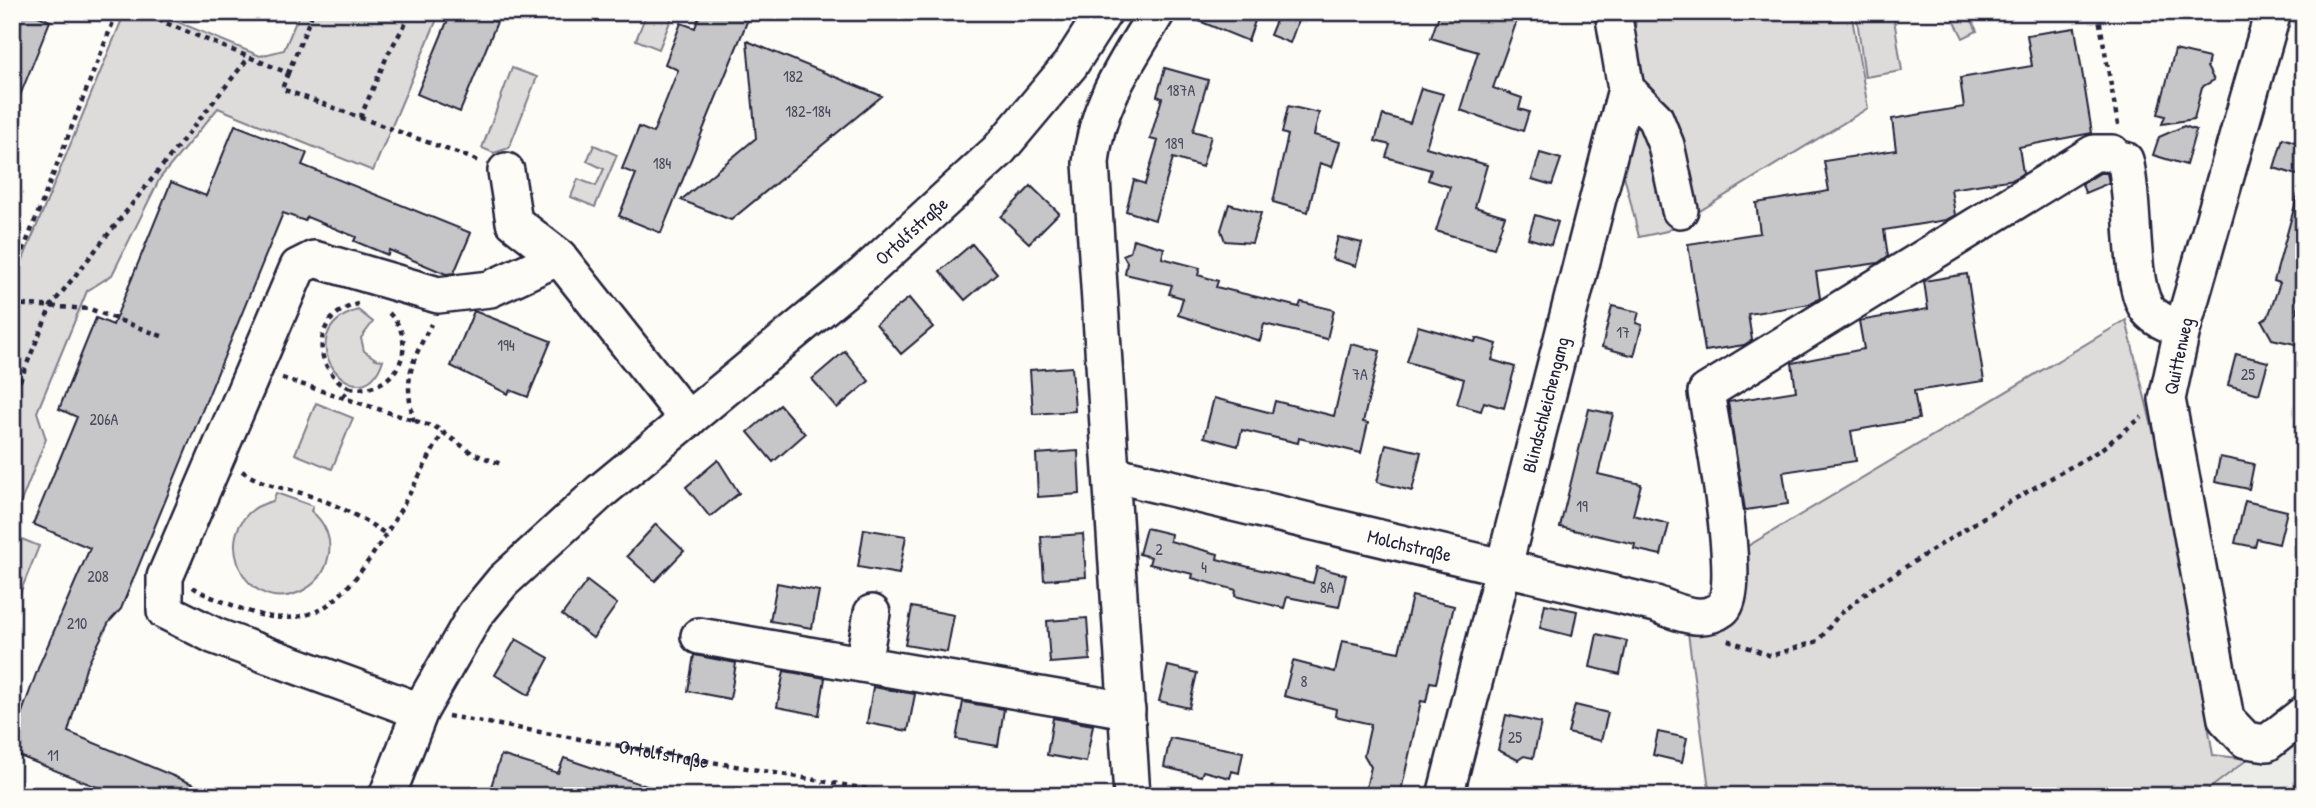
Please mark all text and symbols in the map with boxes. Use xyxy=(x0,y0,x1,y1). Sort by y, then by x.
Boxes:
house number: 182 xyxy=(783,65,804,87)
house number: 187A xyxy=(1167,79,1195,101)
house number: 182-184 xyxy=(785,100,831,122)
house number: 189 xyxy=(1165,132,1183,154)
house number: 184 xyxy=(653,152,671,174)
street label: Ortolfstraße xyxy=(869,190,954,271)
street label: Quittenweg xyxy=(2157,315,2199,397)
house number: 17 xyxy=(1616,321,1630,343)
house number: 194 xyxy=(497,334,515,356)
street label: Blindschleichengang xyxy=(1515,334,1575,475)
house number: 7A xyxy=(1352,363,1368,385)
house number: 25 xyxy=(2241,363,2255,385)
house number: 206A xyxy=(90,408,119,430)
house number: 19 xyxy=(1576,495,1588,517)
street label: Molchstraße xyxy=(1365,523,1455,568)
house number: 2 xyxy=(1155,538,1163,560)
house number: 4 xyxy=(1201,556,1207,578)
house number: 208 xyxy=(87,565,109,587)
house number: 8A xyxy=(1320,576,1335,598)
house number: 210 xyxy=(67,612,87,634)
house number: 8 xyxy=(1301,670,1308,692)
house number: 25 xyxy=(1508,726,1522,748)
street label: Ortolfstraße xyxy=(617,733,711,774)
house number: 11 xyxy=(47,744,59,766)

